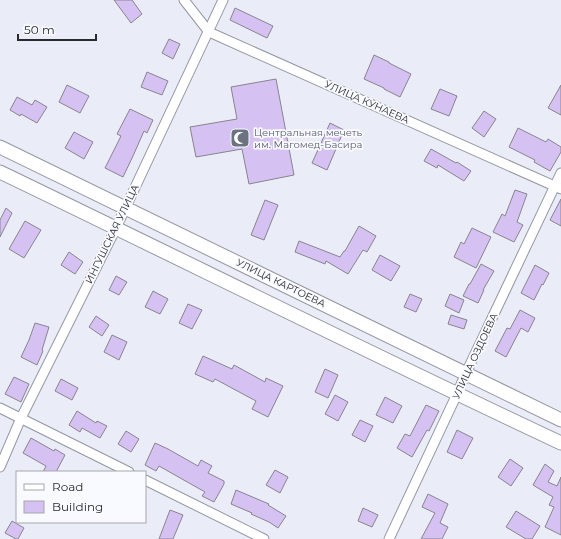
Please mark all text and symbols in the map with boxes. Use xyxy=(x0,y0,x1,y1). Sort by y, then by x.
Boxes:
scale bar xyxy=(18,16,96,42)
text: 50 m xyxy=(24,22,55,37)
street label: УЛИЦА КУНАЕВА xyxy=(323,77,412,127)
place label: Центральная мечеть им. Магомед-Басира xyxy=(254,126,362,151)
mosque icon: Центральная мечеть им. Магомед-Басира xyxy=(229,127,251,149)
street label: ИНГУШСКАЯ УЛИЦА xyxy=(82,182,142,286)
street label: УЛИЦА КАРТОЕВА xyxy=(234,256,328,310)
street label: УЛИЦА ОЗДОЕВА xyxy=(449,310,501,401)
legend xyxy=(16,471,146,523)
text: Road xyxy=(52,479,83,494)
text: Building xyxy=(52,499,103,514)

